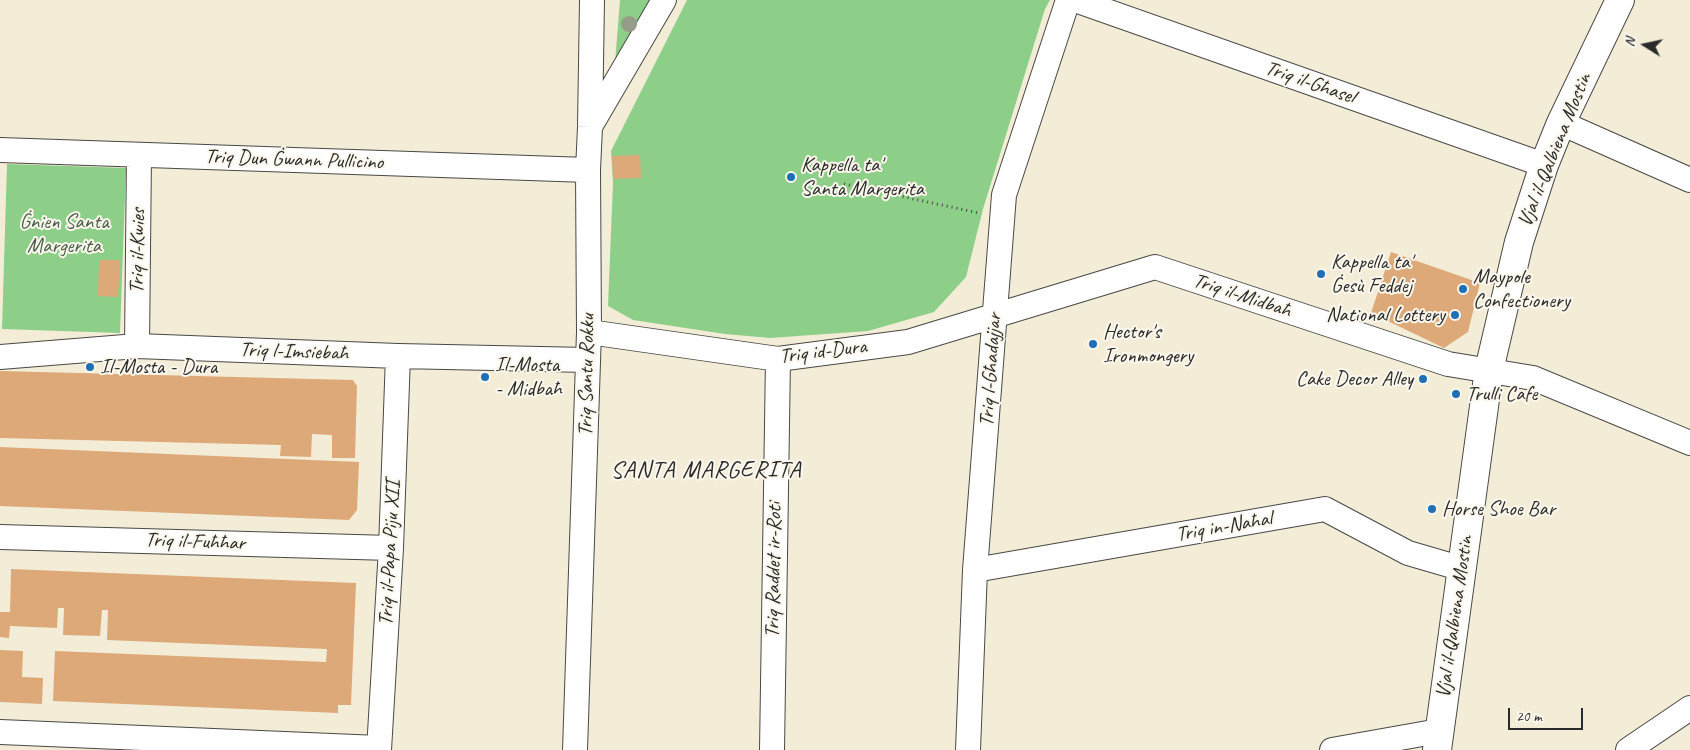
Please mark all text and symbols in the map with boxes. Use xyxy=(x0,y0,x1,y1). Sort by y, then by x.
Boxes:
north arrow xyxy=(1620,20,1670,70)
text: N xyxy=(1621,37,1639,48)
street label: Triq il-Għasel xyxy=(1262,56,1358,110)
street label: Vjal il-Qalbiena Mostin xyxy=(1513,69,1597,231)
street label: Triq Dun Ġwann Pullicino xyxy=(205,144,383,176)
place label: Kappella ta' Santa Margerita xyxy=(801,152,924,202)
marker: Kappella ta' Santa Margerita xyxy=(785,171,797,183)
street label: Triq il-Kwies xyxy=(125,208,151,294)
park label: Ġnien Santa Margerita xyxy=(19,209,109,259)
place label: Kappella ta' Ġesù Feddej xyxy=(1331,249,1412,299)
place label: Maypole Confectionery xyxy=(1473,264,1570,314)
street label: Triq il-Midbaħ xyxy=(1190,268,1294,324)
marker: Kappella ta' Ġesù Feddej xyxy=(1315,268,1327,280)
marker: Maypole Confectionery xyxy=(1457,283,1469,295)
place label: National Lottery xyxy=(1326,302,1445,328)
marker: National Lottery xyxy=(1449,309,1461,321)
street label: Triq l-Għadajjar xyxy=(974,313,1008,427)
street label: Triq Santu Rokku xyxy=(573,314,601,436)
place label: Hector's Ironmongery xyxy=(1103,319,1193,369)
street label: Triq id-Dura xyxy=(778,334,868,370)
street label: Triq l-Imsiebaħ xyxy=(239,338,349,366)
marker: Hector's Ironmongery xyxy=(1087,338,1099,350)
place label: Il-Mosta - Midbaħ xyxy=(495,352,562,402)
place label: Il-Mosta - Dura xyxy=(100,354,217,380)
marker: Il-Mosta - Dura xyxy=(84,361,96,373)
place label: Cake Decor Alley xyxy=(1296,366,1413,392)
marker: Il-Mosta - Midbaħ xyxy=(479,371,491,383)
marker: Cake Decor Alley xyxy=(1417,373,1429,385)
place label: Trulli Cafe xyxy=(1466,381,1537,407)
marker: Trulli Cafe xyxy=(1450,388,1462,400)
district label: SANTA MARGERITA xyxy=(609,457,803,485)
street label: Triq il-Papa Piju XII xyxy=(374,480,406,626)
place label: Horse Shoe Bar xyxy=(1442,496,1555,522)
street label: Triq Raddet ir-Roti xyxy=(760,502,788,638)
marker: Horse Shoe Bar xyxy=(1426,503,1438,515)
street label: Triq in-Naħal xyxy=(1174,506,1274,548)
street label: Triq il-Fuħħar xyxy=(145,528,245,556)
street label: Vjal il-Qalbiena Mostin xyxy=(1431,534,1479,700)
scale bar xyxy=(1510,698,1585,730)
text: 20 m xyxy=(1516,707,1542,726)

